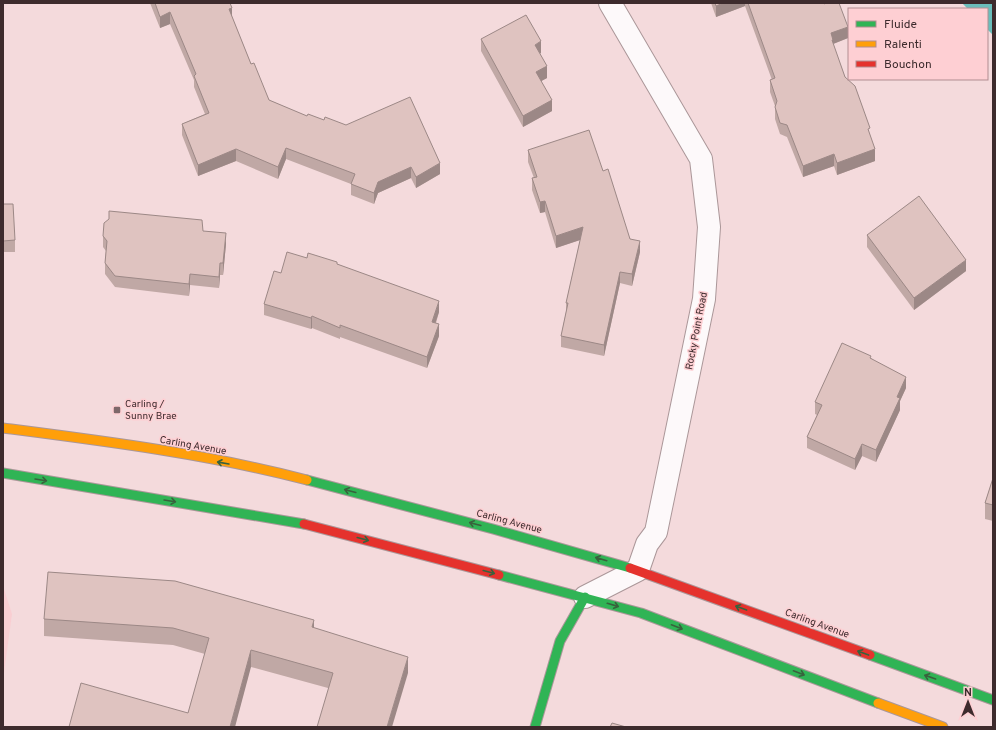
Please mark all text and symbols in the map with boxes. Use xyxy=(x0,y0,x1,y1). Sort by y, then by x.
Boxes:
legend xyxy=(848,8,988,80)
text: Fluide xyxy=(884,17,917,33)
text: Ralenti xyxy=(884,37,922,53)
text: Bouchon xyxy=(884,57,932,73)
street label: Rocky Point Road xyxy=(683,291,711,371)
place label: Carling / Sunny Brae xyxy=(125,398,177,423)
marker: Carling / Sunny Brae xyxy=(112,405,122,415)
street label: Carling Avenue xyxy=(159,434,227,458)
one-way arrow xyxy=(217,458,230,466)
one-way arrow xyxy=(35,476,48,484)
one-way arrow xyxy=(343,487,356,495)
one-way arrow xyxy=(163,497,176,505)
street label: Carling Avenue xyxy=(475,507,543,537)
one-way arrow xyxy=(469,520,482,527)
one-way arrow xyxy=(356,535,369,543)
one-way arrow xyxy=(594,555,607,562)
one-way arrow xyxy=(482,568,495,576)
one-way arrow xyxy=(606,602,619,609)
one-way arrow xyxy=(735,603,747,611)
street label: Carling Avenue xyxy=(783,606,851,642)
one-way arrow xyxy=(671,623,683,631)
one-way arrow xyxy=(856,649,869,656)
one-way arrow xyxy=(792,669,804,677)
one-way arrow xyxy=(924,673,936,681)
north arrow xyxy=(948,682,988,722)
text: N xyxy=(964,686,972,700)

